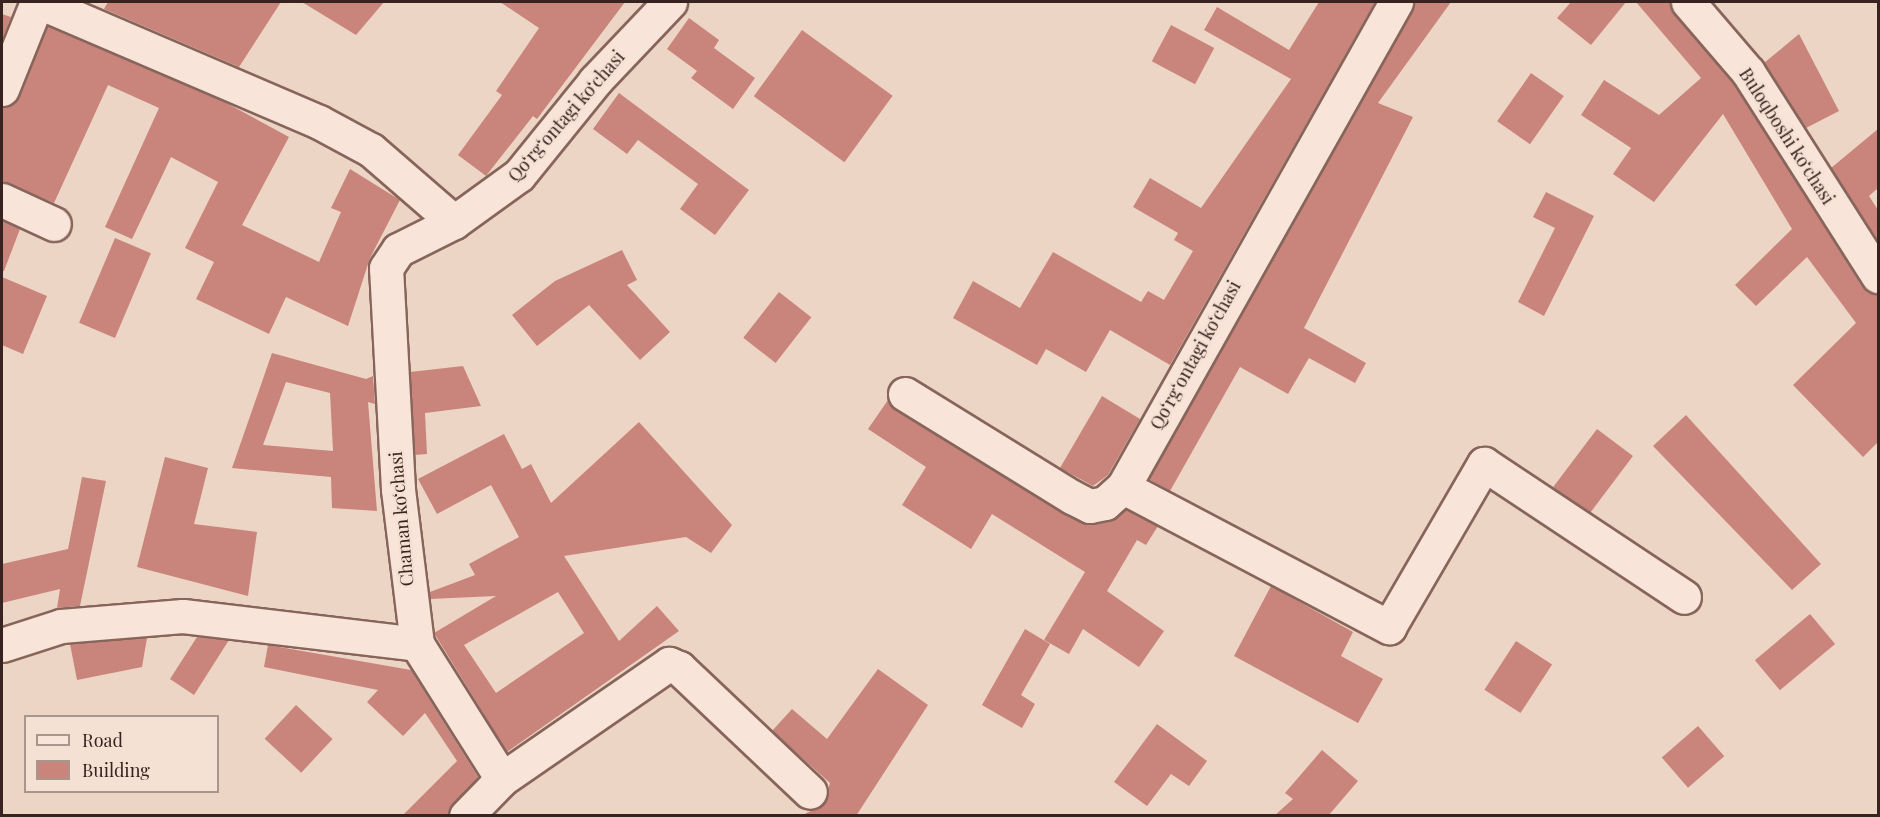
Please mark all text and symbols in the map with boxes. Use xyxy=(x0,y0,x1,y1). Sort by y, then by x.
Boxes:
street label: Qoʻrgʻontagi koʻchasi xyxy=(503,46,629,186)
street label: Buloqboshi koʻchasi xyxy=(1735,64,1839,208)
street label: Qoʻrgʻontagi koʻchasi xyxy=(1145,277,1245,433)
street label: Chaman koʻchasi xyxy=(384,450,418,588)
legend xyxy=(24,715,219,793)
text: Road xyxy=(82,728,123,752)
text: Building xyxy=(82,758,150,782)

